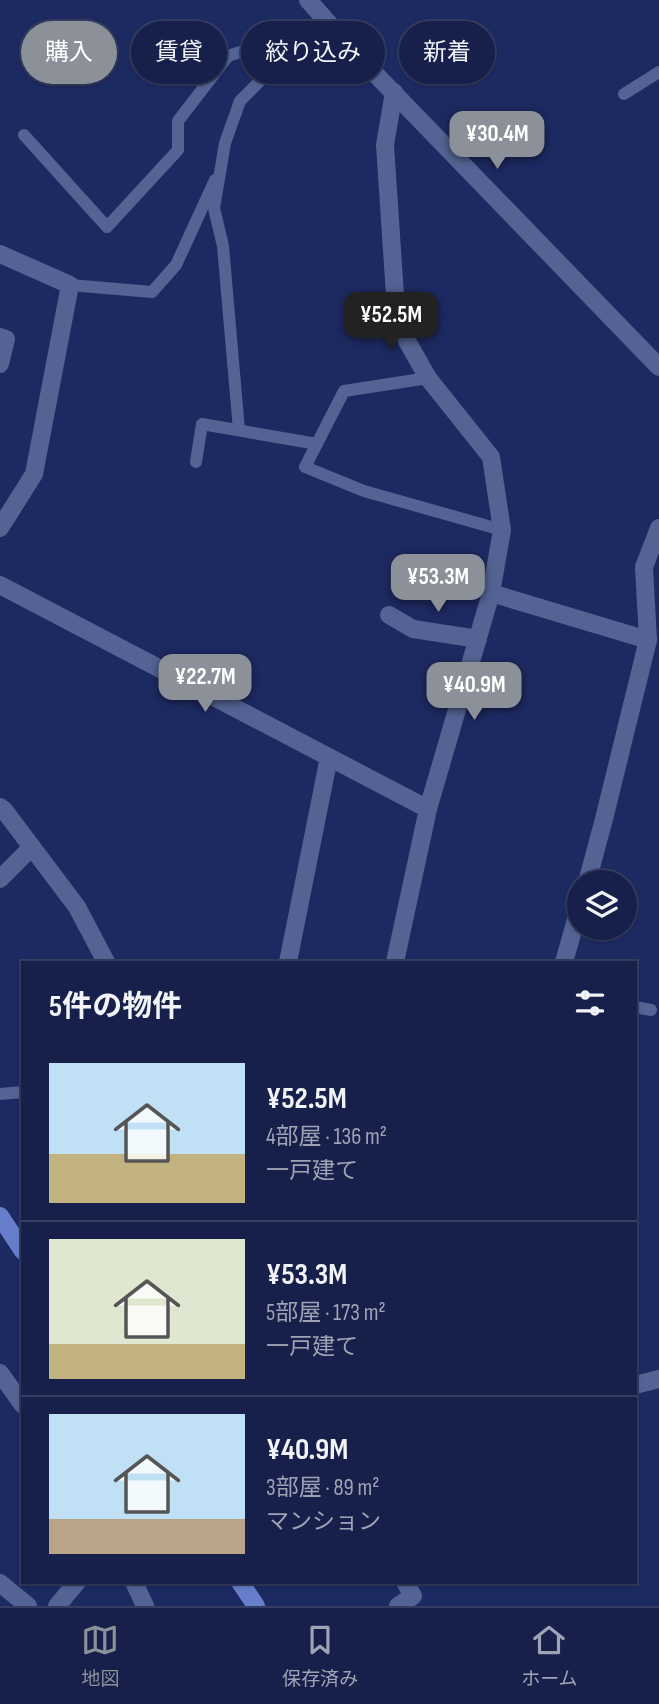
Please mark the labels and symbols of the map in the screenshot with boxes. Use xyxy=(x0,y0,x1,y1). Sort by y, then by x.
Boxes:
pin: ¥30.4M xyxy=(440,111,554,171)
pin: ¥52.5M xyxy=(334,292,448,352)
pin: ¥53.3M xyxy=(381,554,495,614)
pin: ¥22.7M xyxy=(148,654,262,714)
pin: ¥40.9M xyxy=(417,662,531,722)

